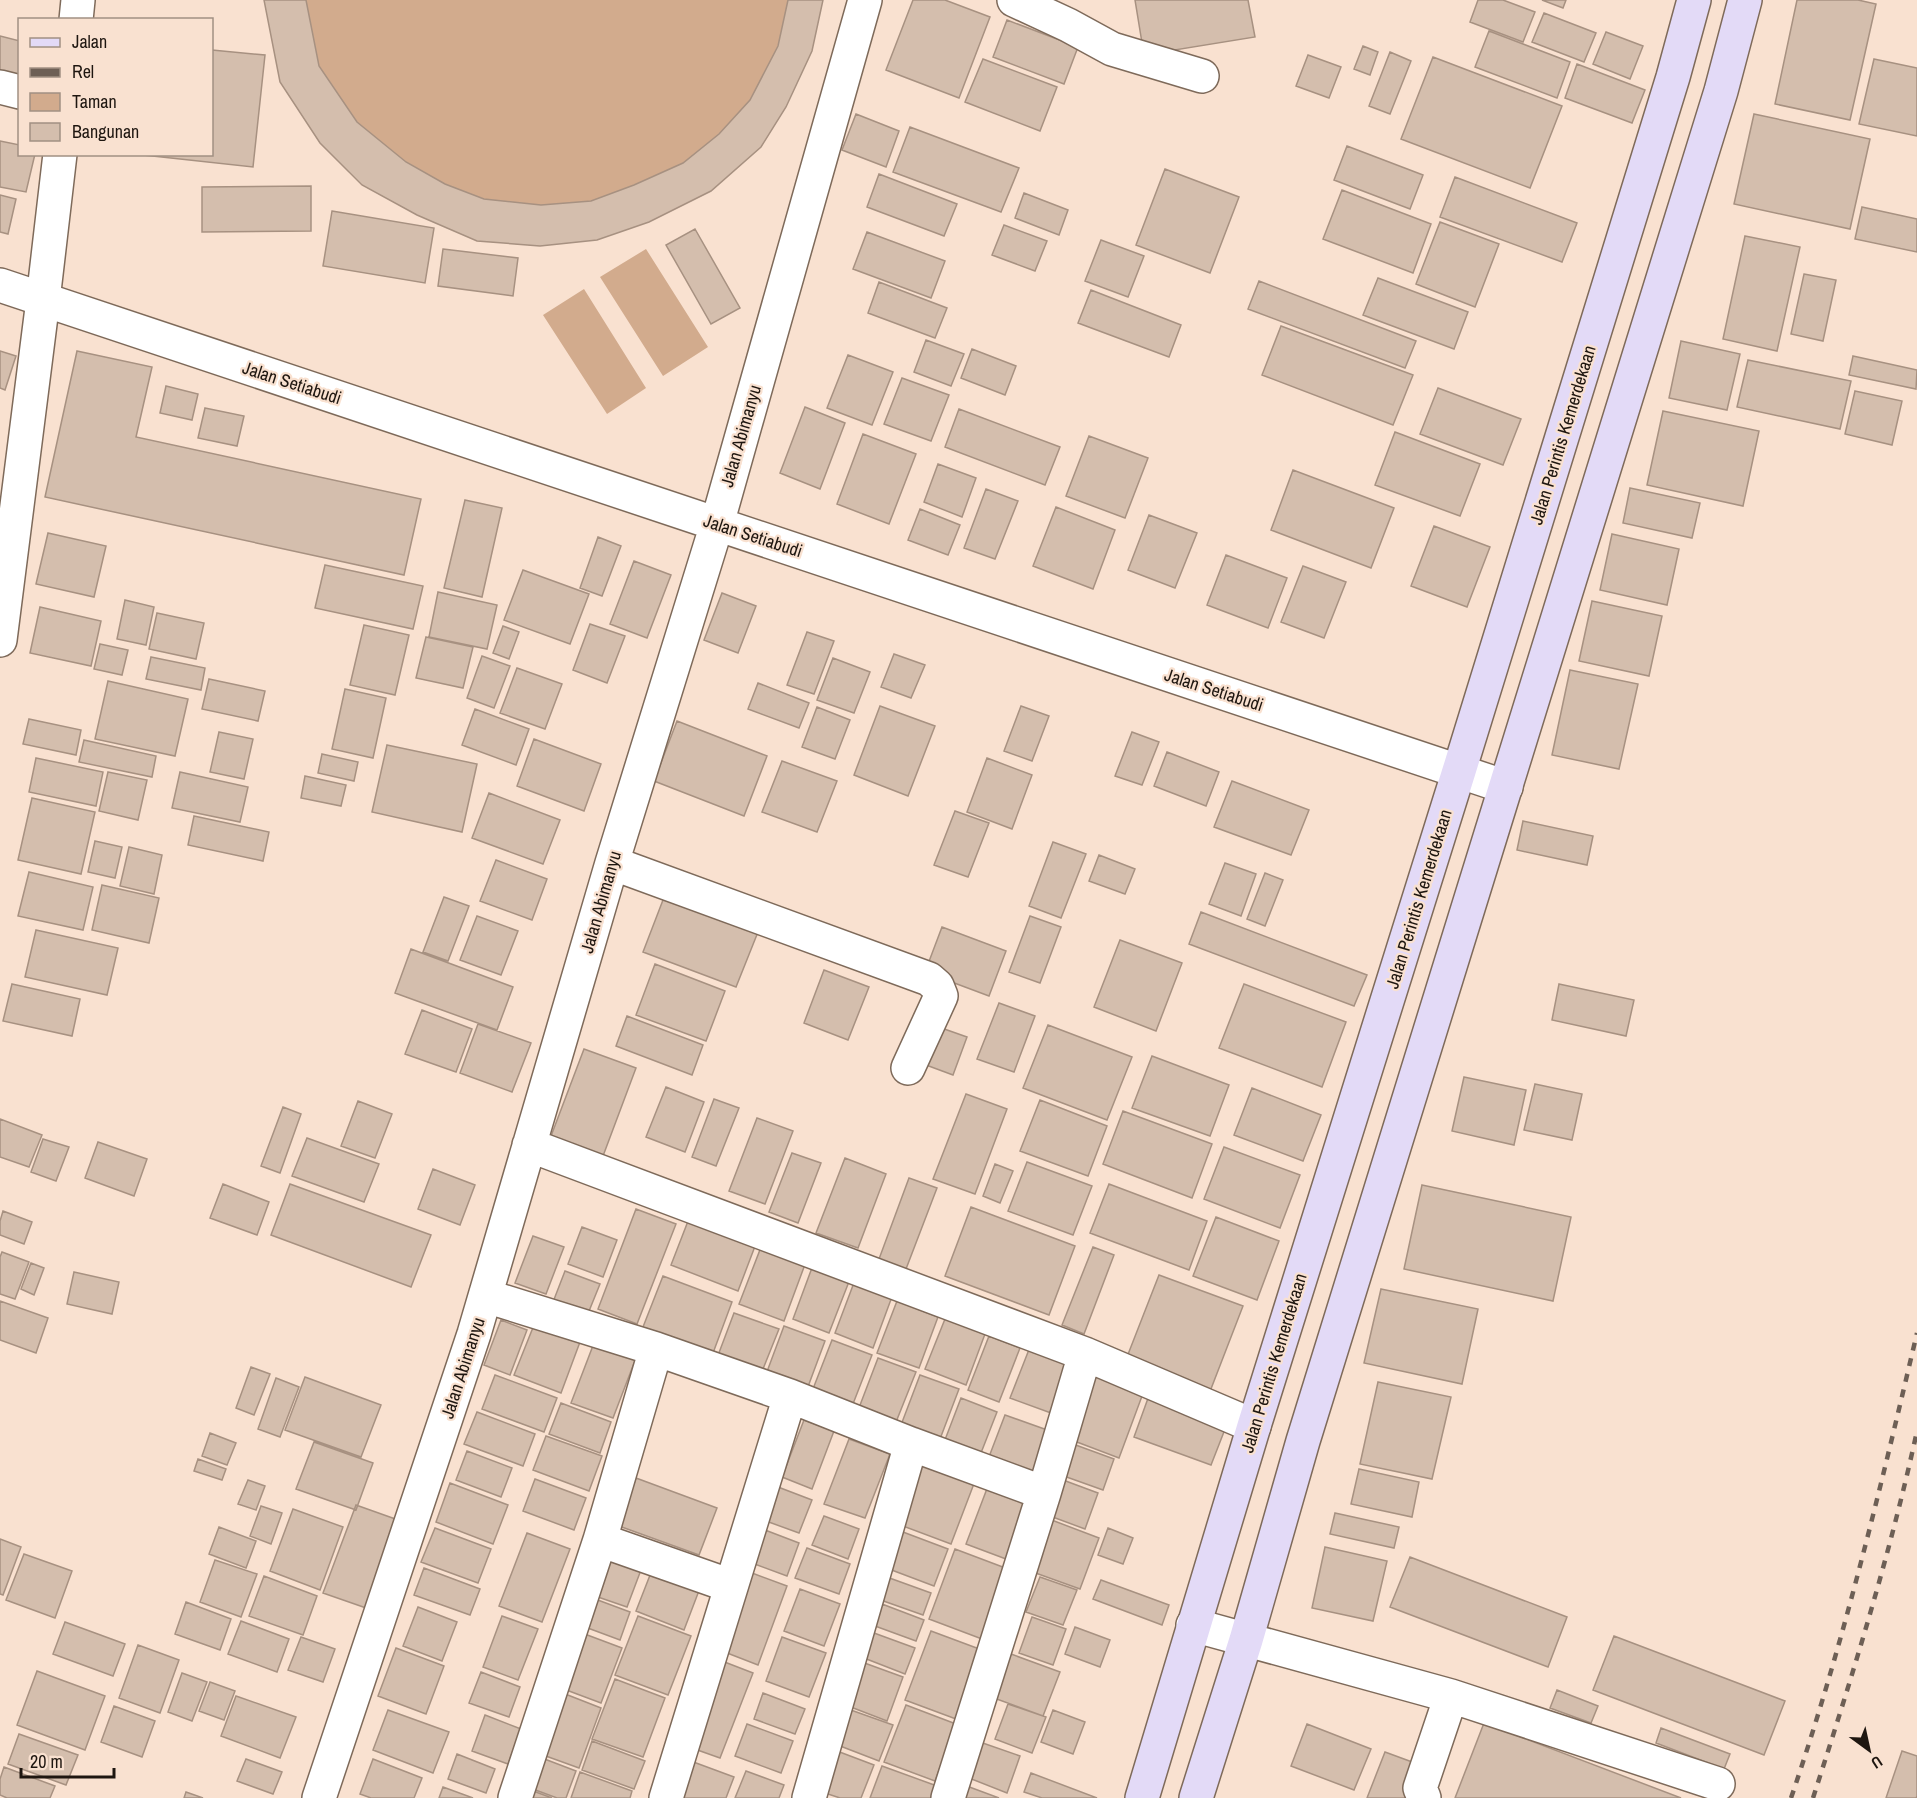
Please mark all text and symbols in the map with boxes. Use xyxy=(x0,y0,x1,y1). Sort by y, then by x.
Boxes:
legend xyxy=(18,18,213,156)
text: Jalan xyxy=(72,29,107,54)
text: Rel xyxy=(72,59,94,84)
text: Taman xyxy=(72,89,117,114)
text: Bangunan xyxy=(72,119,139,144)
street label: Jalan Perintis Kemerdekaan xyxy=(1523,342,1602,528)
street label: Jalan Setiabudi xyxy=(240,355,345,410)
street label: Jalan Abimanyu xyxy=(714,382,767,490)
street label: Jalan Setiabudi xyxy=(701,508,806,563)
street label: Jalan Setiabudi xyxy=(1162,662,1267,717)
street label: Jalan Perintis Kemerdekaan xyxy=(1379,806,1458,992)
street label: Jalan Abimanyu xyxy=(574,848,627,956)
street label: Jalan Perintis Kemerdekaan xyxy=(1234,1270,1313,1456)
street label: Jalan Abimanyu xyxy=(434,1314,491,1422)
north arrow xyxy=(1839,1720,1899,1780)
scale bar xyxy=(21,1741,114,1779)
text: 20 m xyxy=(30,1749,63,1774)
text: U xyxy=(1867,1751,1887,1774)

